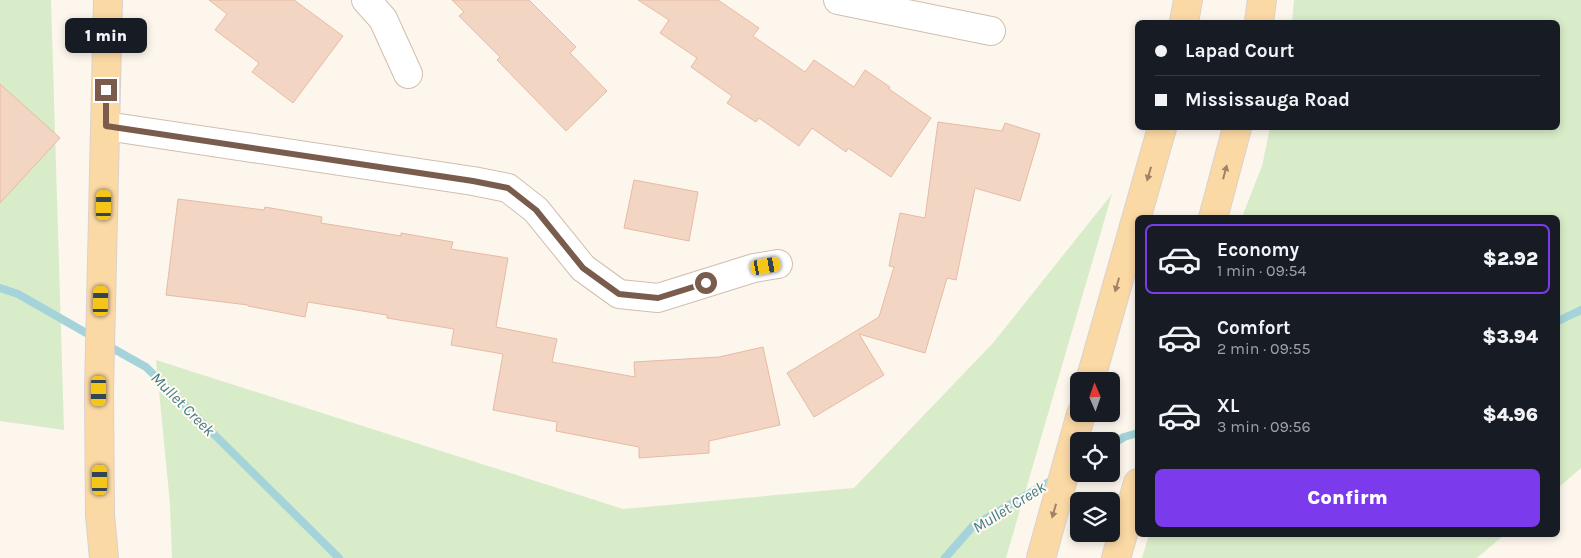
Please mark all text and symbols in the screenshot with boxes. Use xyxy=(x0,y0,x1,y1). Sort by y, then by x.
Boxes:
callout: 1 min xyxy=(65,18,147,52)
text: 1 min xyxy=(85,26,127,45)
text: Lapad Court xyxy=(1185,40,1294,62)
route end xyxy=(95,79,117,101)
text: Mississauga Road xyxy=(1185,89,1350,111)
one-way arrow xyxy=(1221,165,1229,180)
one-way arrow xyxy=(1144,167,1152,182)
car xyxy=(96,190,111,220)
icon: car xyxy=(1157,237,1202,282)
text: Economy xyxy=(1217,239,1299,261)
text: $2.92 xyxy=(1483,248,1538,270)
car xyxy=(749,256,782,276)
text: 1 min · 09:54 xyxy=(1217,261,1306,280)
route start xyxy=(695,272,717,294)
one-way arrow xyxy=(1113,278,1121,293)
car xyxy=(93,286,108,316)
icon: car xyxy=(1157,315,1202,360)
text: Comfort xyxy=(1217,317,1291,339)
text: $3.94 xyxy=(1482,326,1538,348)
text: 2 min · 09:55 xyxy=(1217,339,1310,358)
water label: Mullet Creek xyxy=(147,368,219,440)
north arrow xyxy=(1070,372,1120,422)
map controls xyxy=(1070,372,1120,542)
car xyxy=(91,376,106,406)
icon: car xyxy=(1157,393,1202,438)
text: XL xyxy=(1217,395,1239,417)
text: $4.96 xyxy=(1482,404,1538,426)
text: 3 min · 09:56 xyxy=(1217,417,1311,436)
button: locate xyxy=(1070,432,1120,482)
car xyxy=(92,465,107,495)
button: Confirm xyxy=(1155,469,1540,527)
water label: Mullet Creek xyxy=(969,477,1050,537)
button: layers xyxy=(1070,492,1120,542)
one-way arrow xyxy=(1049,504,1057,519)

